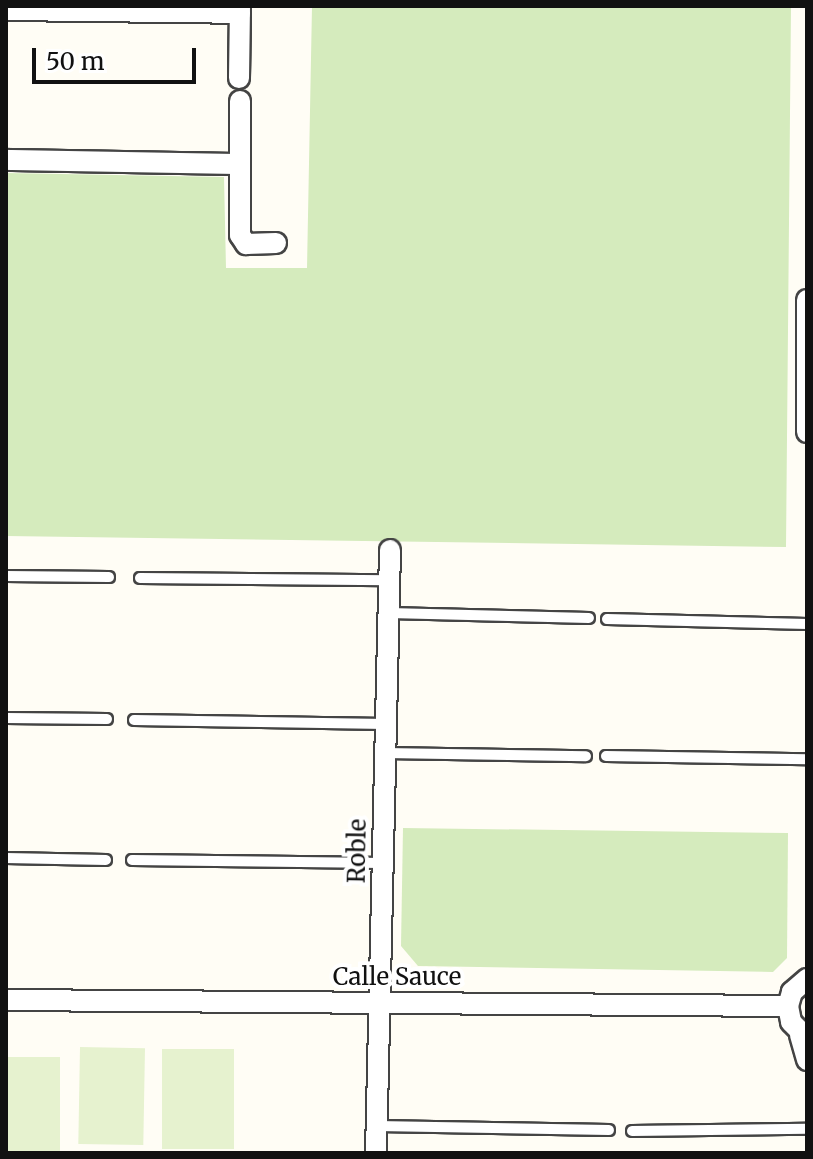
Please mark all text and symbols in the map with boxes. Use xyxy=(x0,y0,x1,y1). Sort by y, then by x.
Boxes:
scale bar xyxy=(36,32,200,82)
text: 50 m xyxy=(46,46,105,77)
street label: Roble xyxy=(342,818,372,884)
street label: Calle Sauce xyxy=(333,963,461,991)

